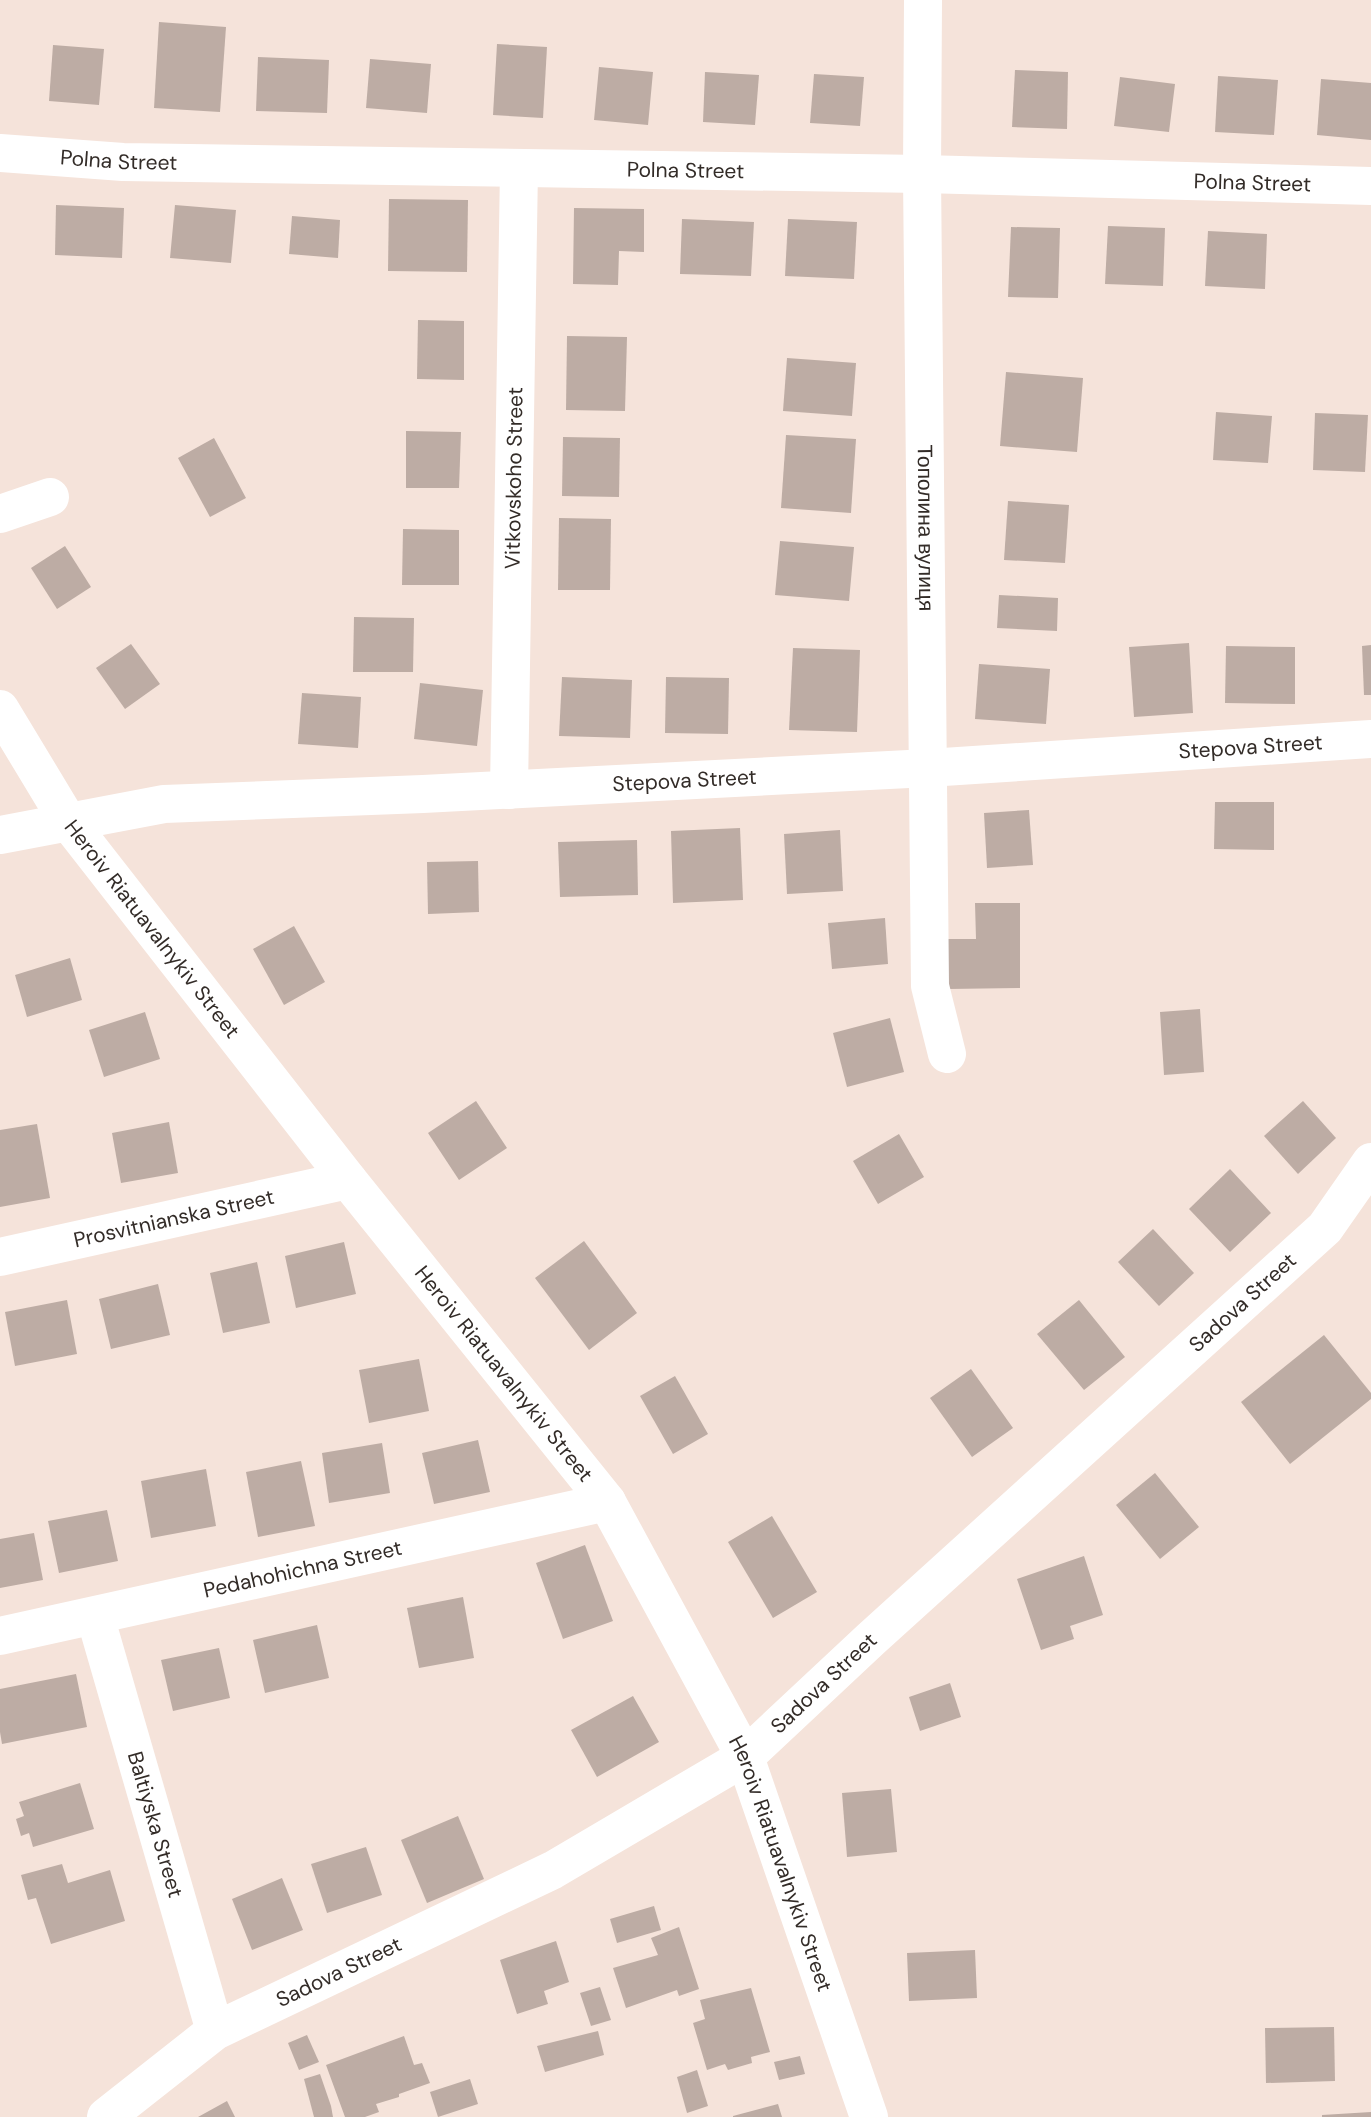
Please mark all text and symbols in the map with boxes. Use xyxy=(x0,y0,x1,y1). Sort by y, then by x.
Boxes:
street label: Polna Street xyxy=(59,143,178,177)
street label: Polna Street xyxy=(627,156,744,185)
street label: Polna Street xyxy=(1193,167,1311,198)
street label: Vitkovskoho Street xyxy=(499,387,529,569)
street label: Тополина вулиця xyxy=(911,445,940,611)
street label: Stepova Street xyxy=(1178,728,1323,766)
street label: Stepova Street xyxy=(612,763,757,798)
street label: Heroiv Riatuavalnykiv Street xyxy=(58,814,246,1044)
street label: Prosvitnianska Street xyxy=(71,1183,277,1254)
street label: Sadova Street xyxy=(1183,1247,1302,1358)
street label: Heroiv Riatuavalnykiv Street xyxy=(408,1260,599,1488)
street label: Pedahohichna Street xyxy=(201,1534,405,1605)
street label: Sadova Street xyxy=(765,1627,883,1740)
street label: Heroiv Riatuavalnykiv Street xyxy=(722,1731,839,1995)
street label: Baltiyska Street xyxy=(121,1748,190,1901)
street label: Sadova Street xyxy=(271,1930,406,2014)

